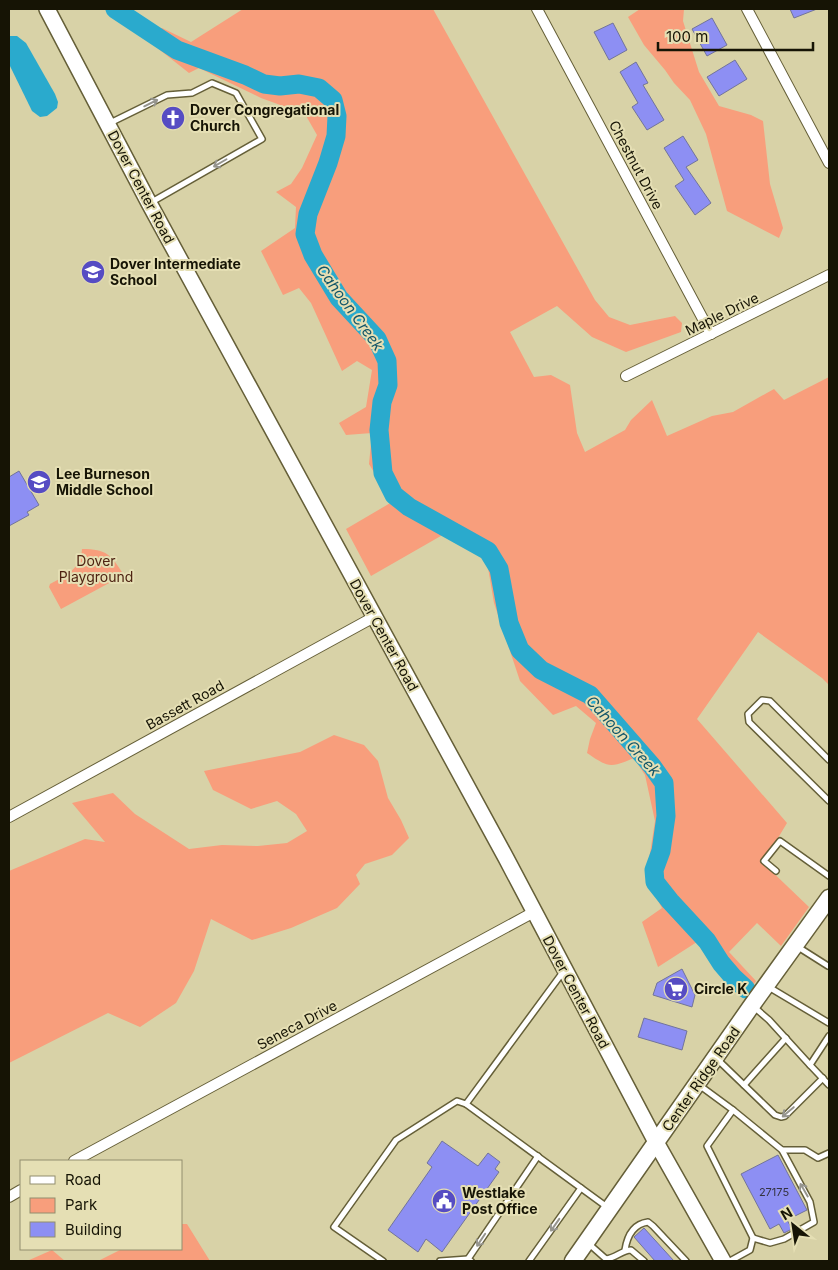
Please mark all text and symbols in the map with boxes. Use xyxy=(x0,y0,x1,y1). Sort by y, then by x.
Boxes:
scale bar xyxy=(658,20,813,52)
text: 100 m xyxy=(666,27,708,46)
one-way arrow xyxy=(143,97,158,107)
place label: Dover Congregational Church xyxy=(190,101,339,134)
church icon: Dover Congregational Church xyxy=(160,105,186,131)
street label: Chestnut Drive xyxy=(606,117,667,212)
street label: Dover Center Road xyxy=(104,127,178,246)
one-way arrow xyxy=(212,158,227,168)
place label: Dover Intermediate School xyxy=(110,255,241,288)
school or university icon: Dover Intermediate School xyxy=(80,259,106,285)
water label: Cahoon Creek xyxy=(313,261,389,355)
street label: Maple Drive xyxy=(682,289,761,339)
place label: Lee Burneson Middle School xyxy=(56,465,153,498)
school or university icon: Lee Burneson Middle School xyxy=(26,469,52,495)
park label: Dover Playground xyxy=(59,552,133,585)
street label: Dover Center Road xyxy=(347,576,422,694)
street label: Bassett Road xyxy=(143,676,227,733)
water label: Cahoon Creek xyxy=(582,691,665,780)
street label: Dover Center Road xyxy=(539,932,613,1051)
supermarket icon: Circle K xyxy=(663,976,689,1002)
place label: Circle K xyxy=(694,980,747,997)
street label: Seneca Drive xyxy=(254,996,340,1053)
street label: Center Ridge Road xyxy=(658,1023,743,1134)
one-way arrow xyxy=(782,1106,795,1117)
legend xyxy=(20,1160,182,1250)
text: Road xyxy=(65,1170,101,1189)
one-way arrow xyxy=(798,1183,808,1198)
place label: Westlake Post Office xyxy=(462,1184,538,1217)
house number: 27175 xyxy=(759,1185,789,1199)
public building icon: Westlake Post Office xyxy=(431,1188,457,1214)
text: Park xyxy=(65,1195,98,1214)
north arrow xyxy=(768,1200,818,1250)
text: N xyxy=(777,1203,795,1223)
one-way arrow xyxy=(550,1218,560,1232)
text: Building xyxy=(65,1220,122,1239)
one-way arrow xyxy=(476,1233,486,1247)

